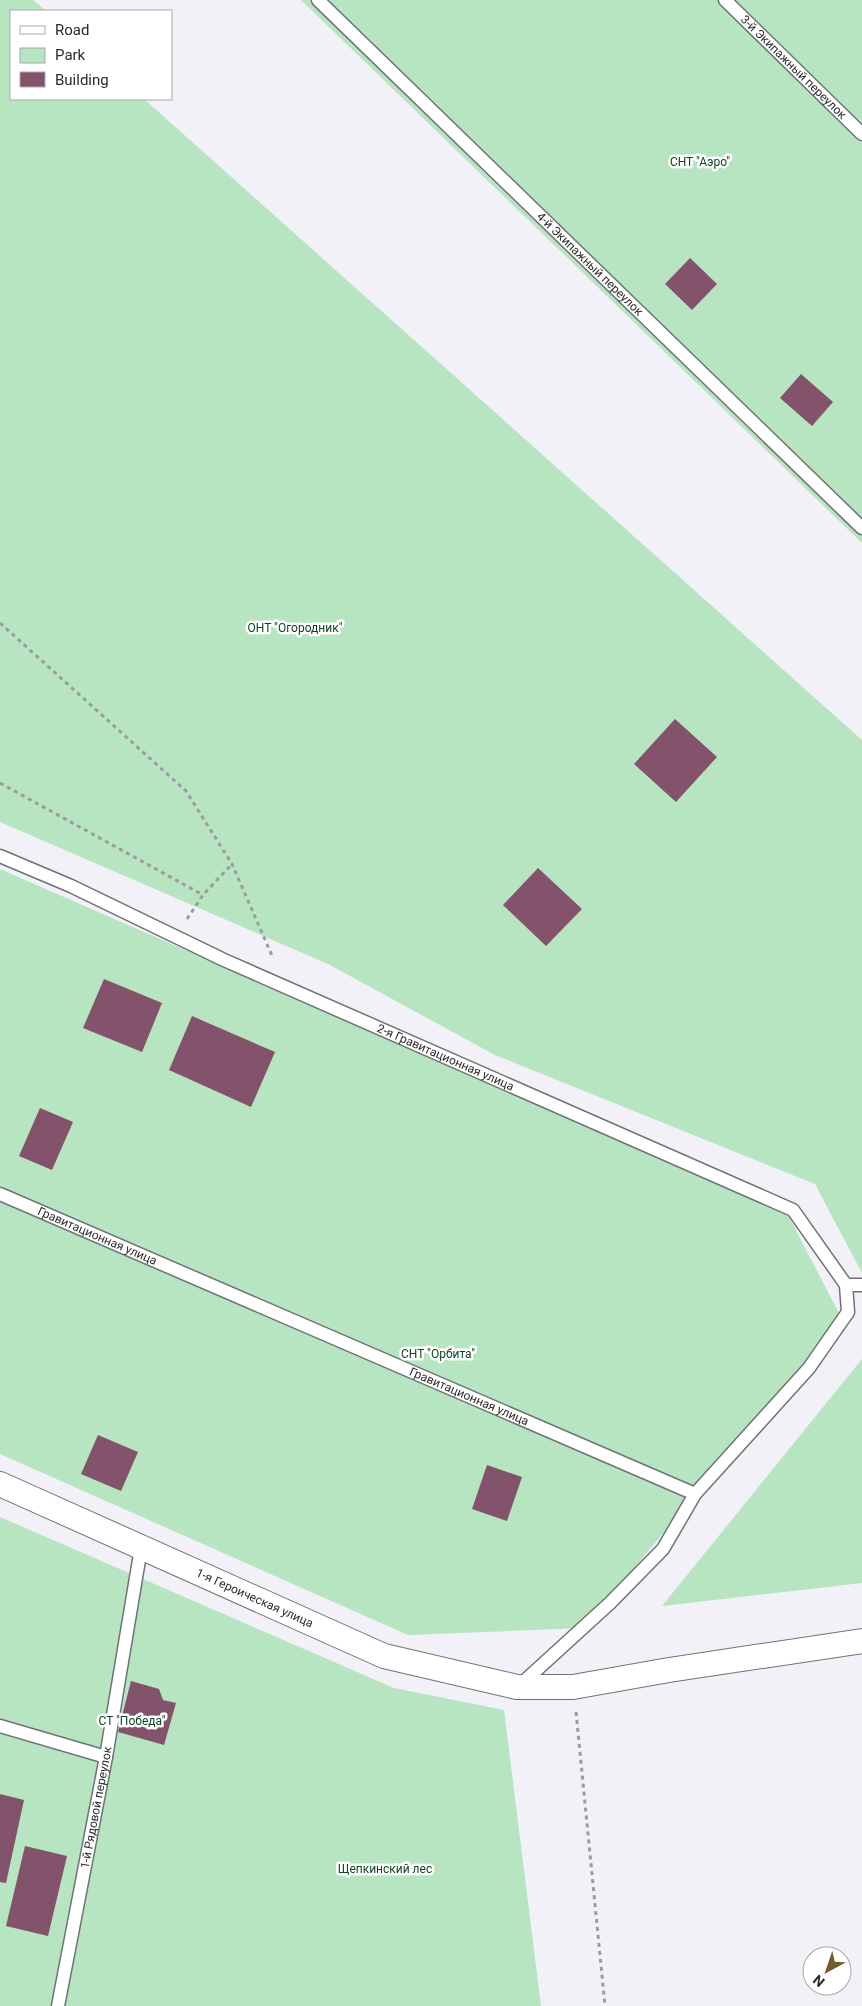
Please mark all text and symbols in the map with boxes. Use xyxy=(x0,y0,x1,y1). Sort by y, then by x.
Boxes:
legend xyxy=(10,10,172,100)
street label: 3-й Экипажный переулок xyxy=(738,12,850,122)
text: Road xyxy=(55,21,89,39)
text: Park xyxy=(55,46,86,64)
text: Building xyxy=(55,71,109,89)
park label: СНТ "Аэро" xyxy=(670,155,730,169)
street label: 4-й Экипажный переулок xyxy=(534,209,646,319)
park label: ОНТ "Огородник" xyxy=(248,621,343,635)
street label: 2-я Гравитационная улица xyxy=(375,1021,516,1094)
street label: Гравитационная улица xyxy=(35,1204,159,1268)
park label: СНТ "Орбита" xyxy=(401,1347,475,1361)
street label: Гравитационная улица xyxy=(407,1365,531,1428)
street label: 1-я Героическая улица xyxy=(194,1566,315,1630)
park label: СТ "Победа" xyxy=(98,1714,166,1728)
street label: 1-й Рядовой переулок xyxy=(78,1745,115,1870)
park label: Щепкинский лес xyxy=(338,1862,432,1876)
north arrow xyxy=(802,1946,852,1996)
text: N xyxy=(810,1972,828,1990)

